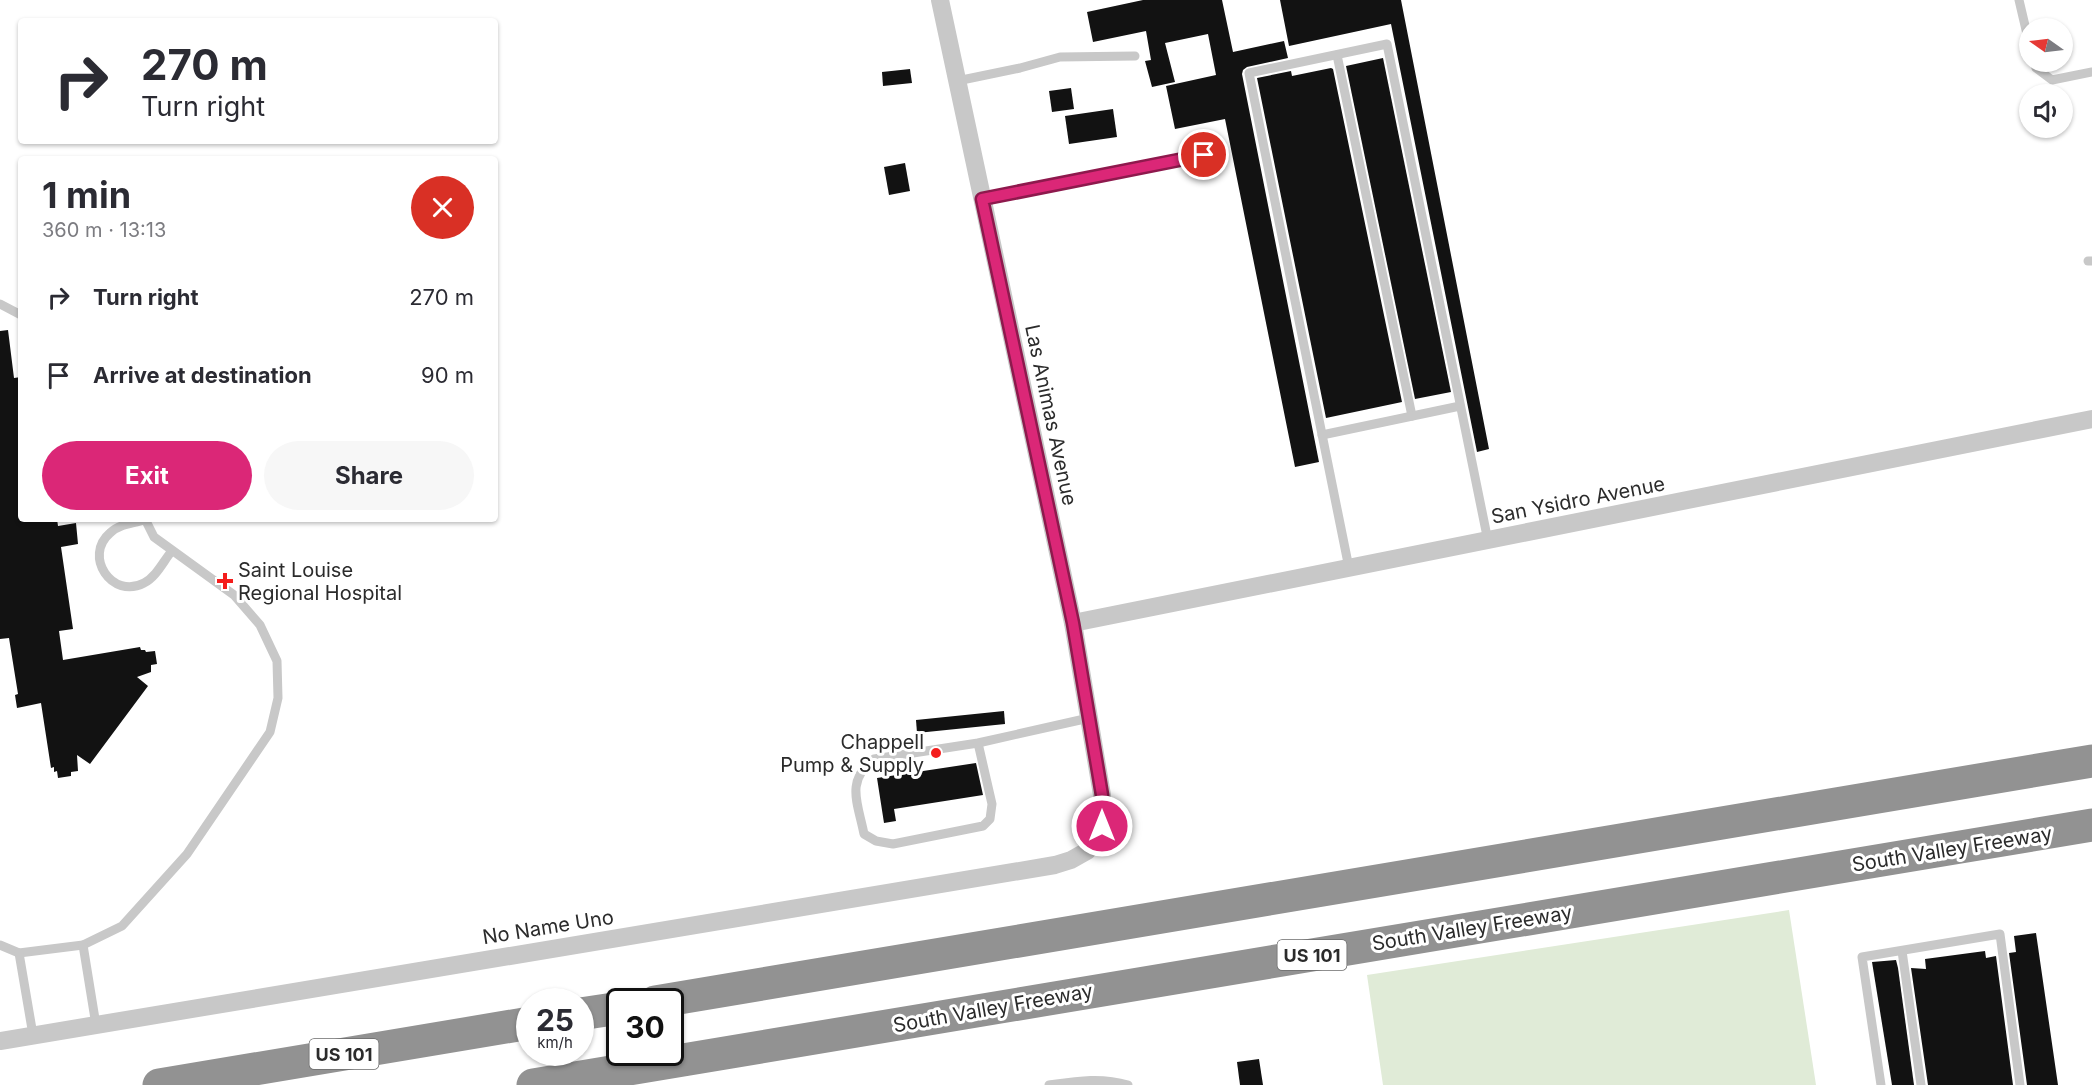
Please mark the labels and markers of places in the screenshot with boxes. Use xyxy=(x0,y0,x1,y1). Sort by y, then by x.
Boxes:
pin xyxy=(1178,129,1229,180)
place label: Saint Louise Regional Hospital xyxy=(238,558,402,605)
marker: Saint Louise Regional Hospital xyxy=(216,572,234,590)
place label: Chappell Pump & Supply xyxy=(780,730,924,777)
marker: Chappell Pump & Supply xyxy=(929,746,943,760)

